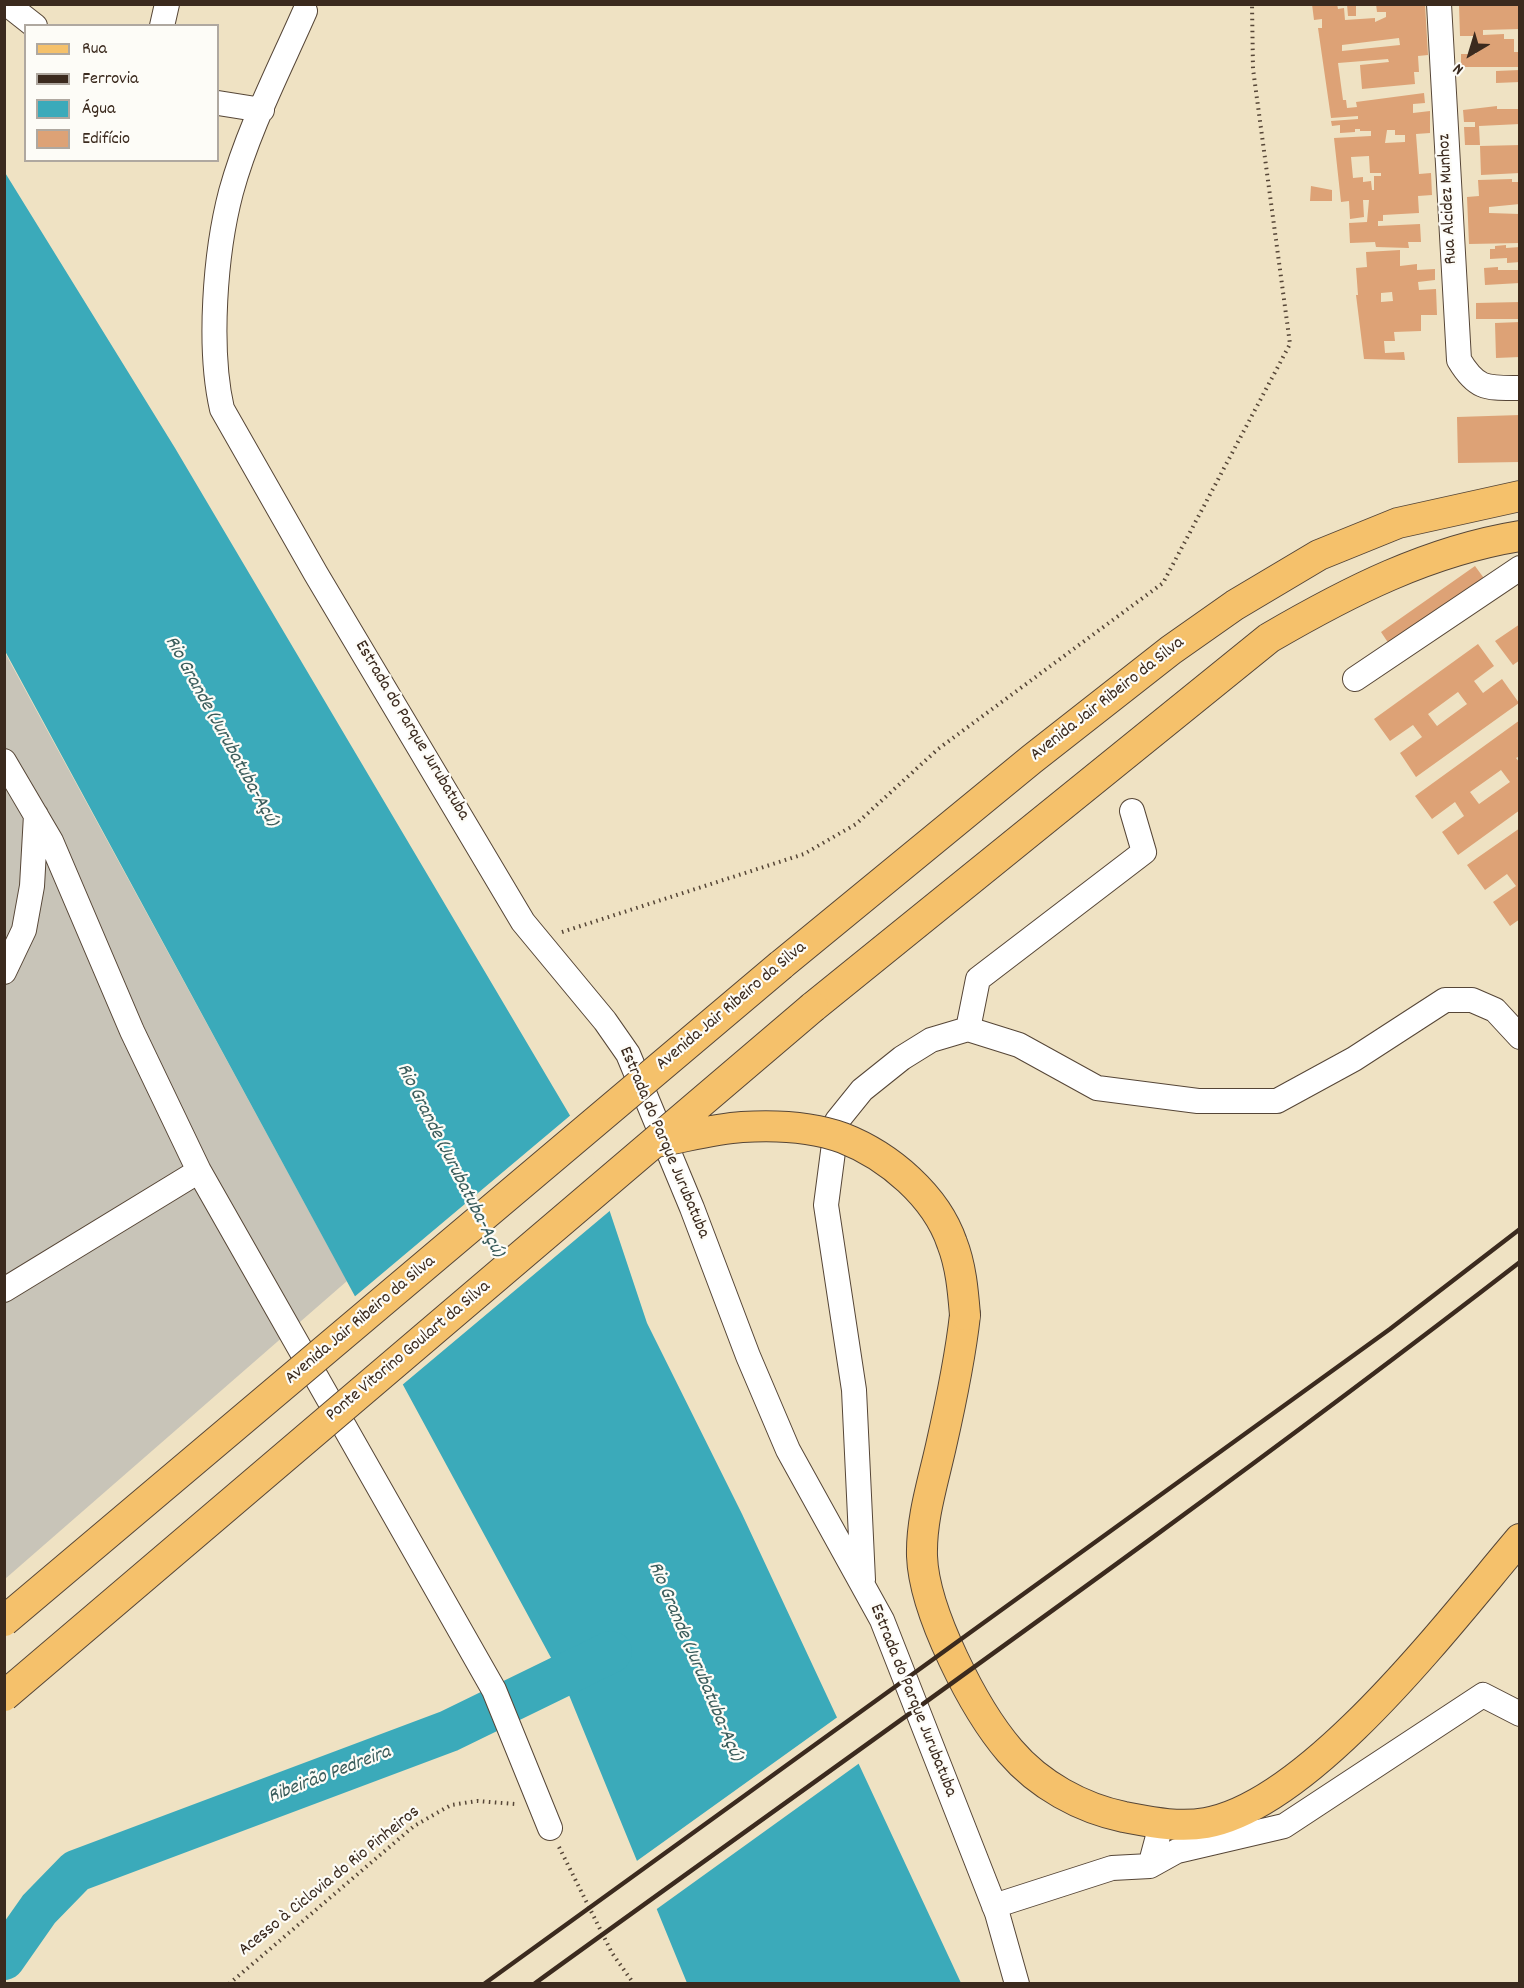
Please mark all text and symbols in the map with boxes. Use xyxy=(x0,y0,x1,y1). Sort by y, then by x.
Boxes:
legend xyxy=(24,24,219,162)
north arrow xyxy=(1440,24,1500,84)
text: Rua xyxy=(82,37,107,62)
text: N xyxy=(1448,57,1469,80)
text: Ferrovia xyxy=(82,67,139,92)
text: Água xyxy=(82,97,115,122)
text: Edifício xyxy=(82,127,130,152)
street label: Rua Alcidez Munhoz xyxy=(1435,133,1463,265)
water label: Rio Grande (Jurubatuba-Açú) xyxy=(158,633,282,831)
street label: Avenida Jair Ribeiro da Silva xyxy=(1027,633,1189,767)
street label: Estrada do Parque Jurubatuba xyxy=(349,637,473,825)
street label: Avenida Jair Ribeiro da Silva xyxy=(653,938,811,1076)
street label: Estrada do Parque Jurubatuba xyxy=(613,1044,713,1242)
water label: Rio Grande (Jurubatuba-Açú) xyxy=(390,1060,508,1262)
street label: Avenida Jair Ribeiro da Silva xyxy=(282,1252,440,1390)
street label: Ponte Vitorino Goulart da Silva xyxy=(323,1277,495,1427)
water label: Rio Grande (Jurubatuba-Açú) xyxy=(641,1559,747,1765)
street label: Estrada do Parque Jurubatuba xyxy=(863,1602,961,1800)
water label: Ribeirão Pedreira xyxy=(265,1742,395,1810)
street label: Acesso à Ciclovia do Rio Pinheiros xyxy=(235,1802,425,1962)

